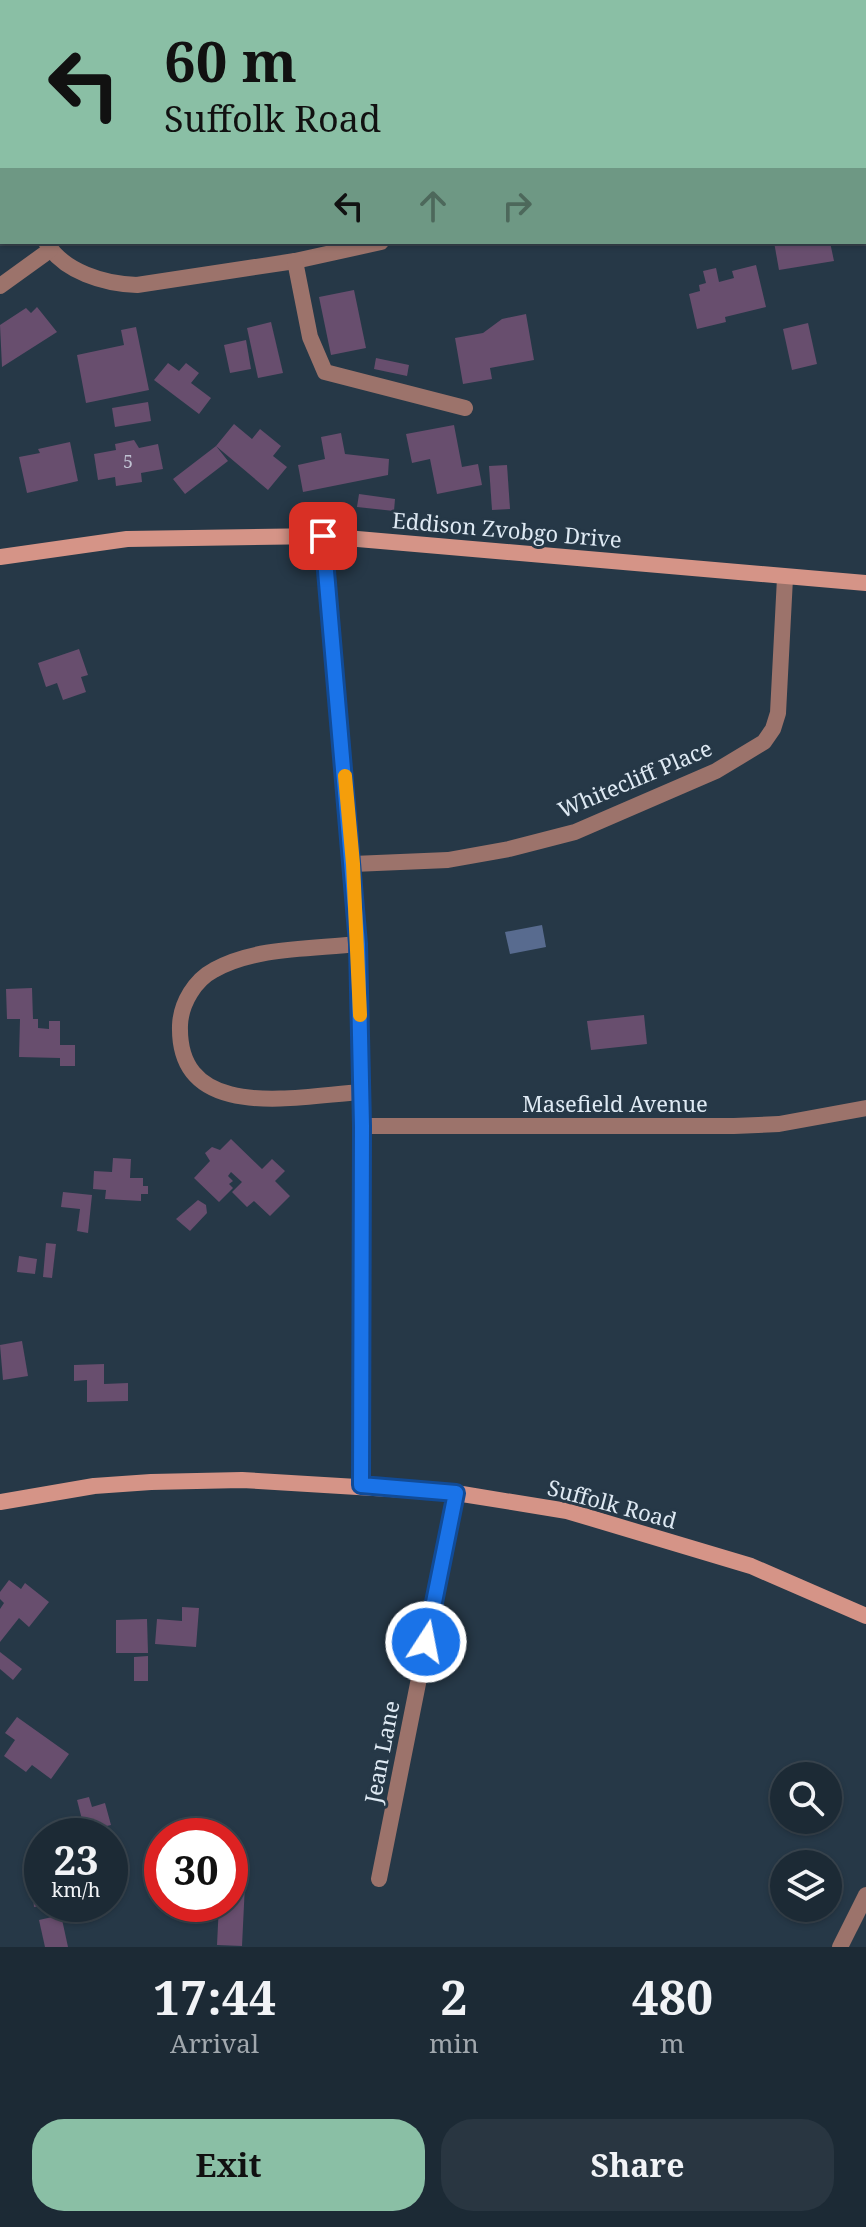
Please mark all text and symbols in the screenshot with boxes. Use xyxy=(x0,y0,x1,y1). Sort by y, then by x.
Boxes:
text: 60 m xyxy=(164,22,297,98)
icon: left xyxy=(32,32,136,136)
text: Suffolk Road xyxy=(164,94,381,143)
icon: left xyxy=(327,184,371,228)
icon: ahead xyxy=(411,184,455,228)
icon: right xyxy=(495,184,539,228)
house number: 5 xyxy=(123,449,133,473)
pin xyxy=(289,502,357,570)
street label: Eddison Zvobgo Drive xyxy=(391,504,623,554)
icon: arrive xyxy=(301,514,345,558)
street label: Whitecliff Place xyxy=(553,732,716,824)
street label: Masefield Avenue xyxy=(522,1088,708,1118)
street label: Suffolk Road xyxy=(544,1471,681,1535)
position arrow xyxy=(384,1600,468,1684)
street label: Jean Lane xyxy=(356,1698,406,1807)
map controls xyxy=(770,1762,842,1922)
button: search xyxy=(770,1762,842,1834)
speed limit sign: 30 xyxy=(144,1818,248,1922)
text: 23 xyxy=(53,1832,99,1887)
button: layers xyxy=(770,1850,842,1922)
text: km/h xyxy=(51,1876,101,1903)
text: 17:44 xyxy=(153,1964,276,2029)
text: 2 xyxy=(440,1964,467,2029)
text: 480 xyxy=(632,1964,713,2029)
text: Arrival xyxy=(170,2025,259,2061)
text: min xyxy=(429,2025,479,2061)
text: m xyxy=(660,2025,685,2061)
button: Exit xyxy=(32,2119,425,2211)
button: Share xyxy=(441,2119,834,2211)

